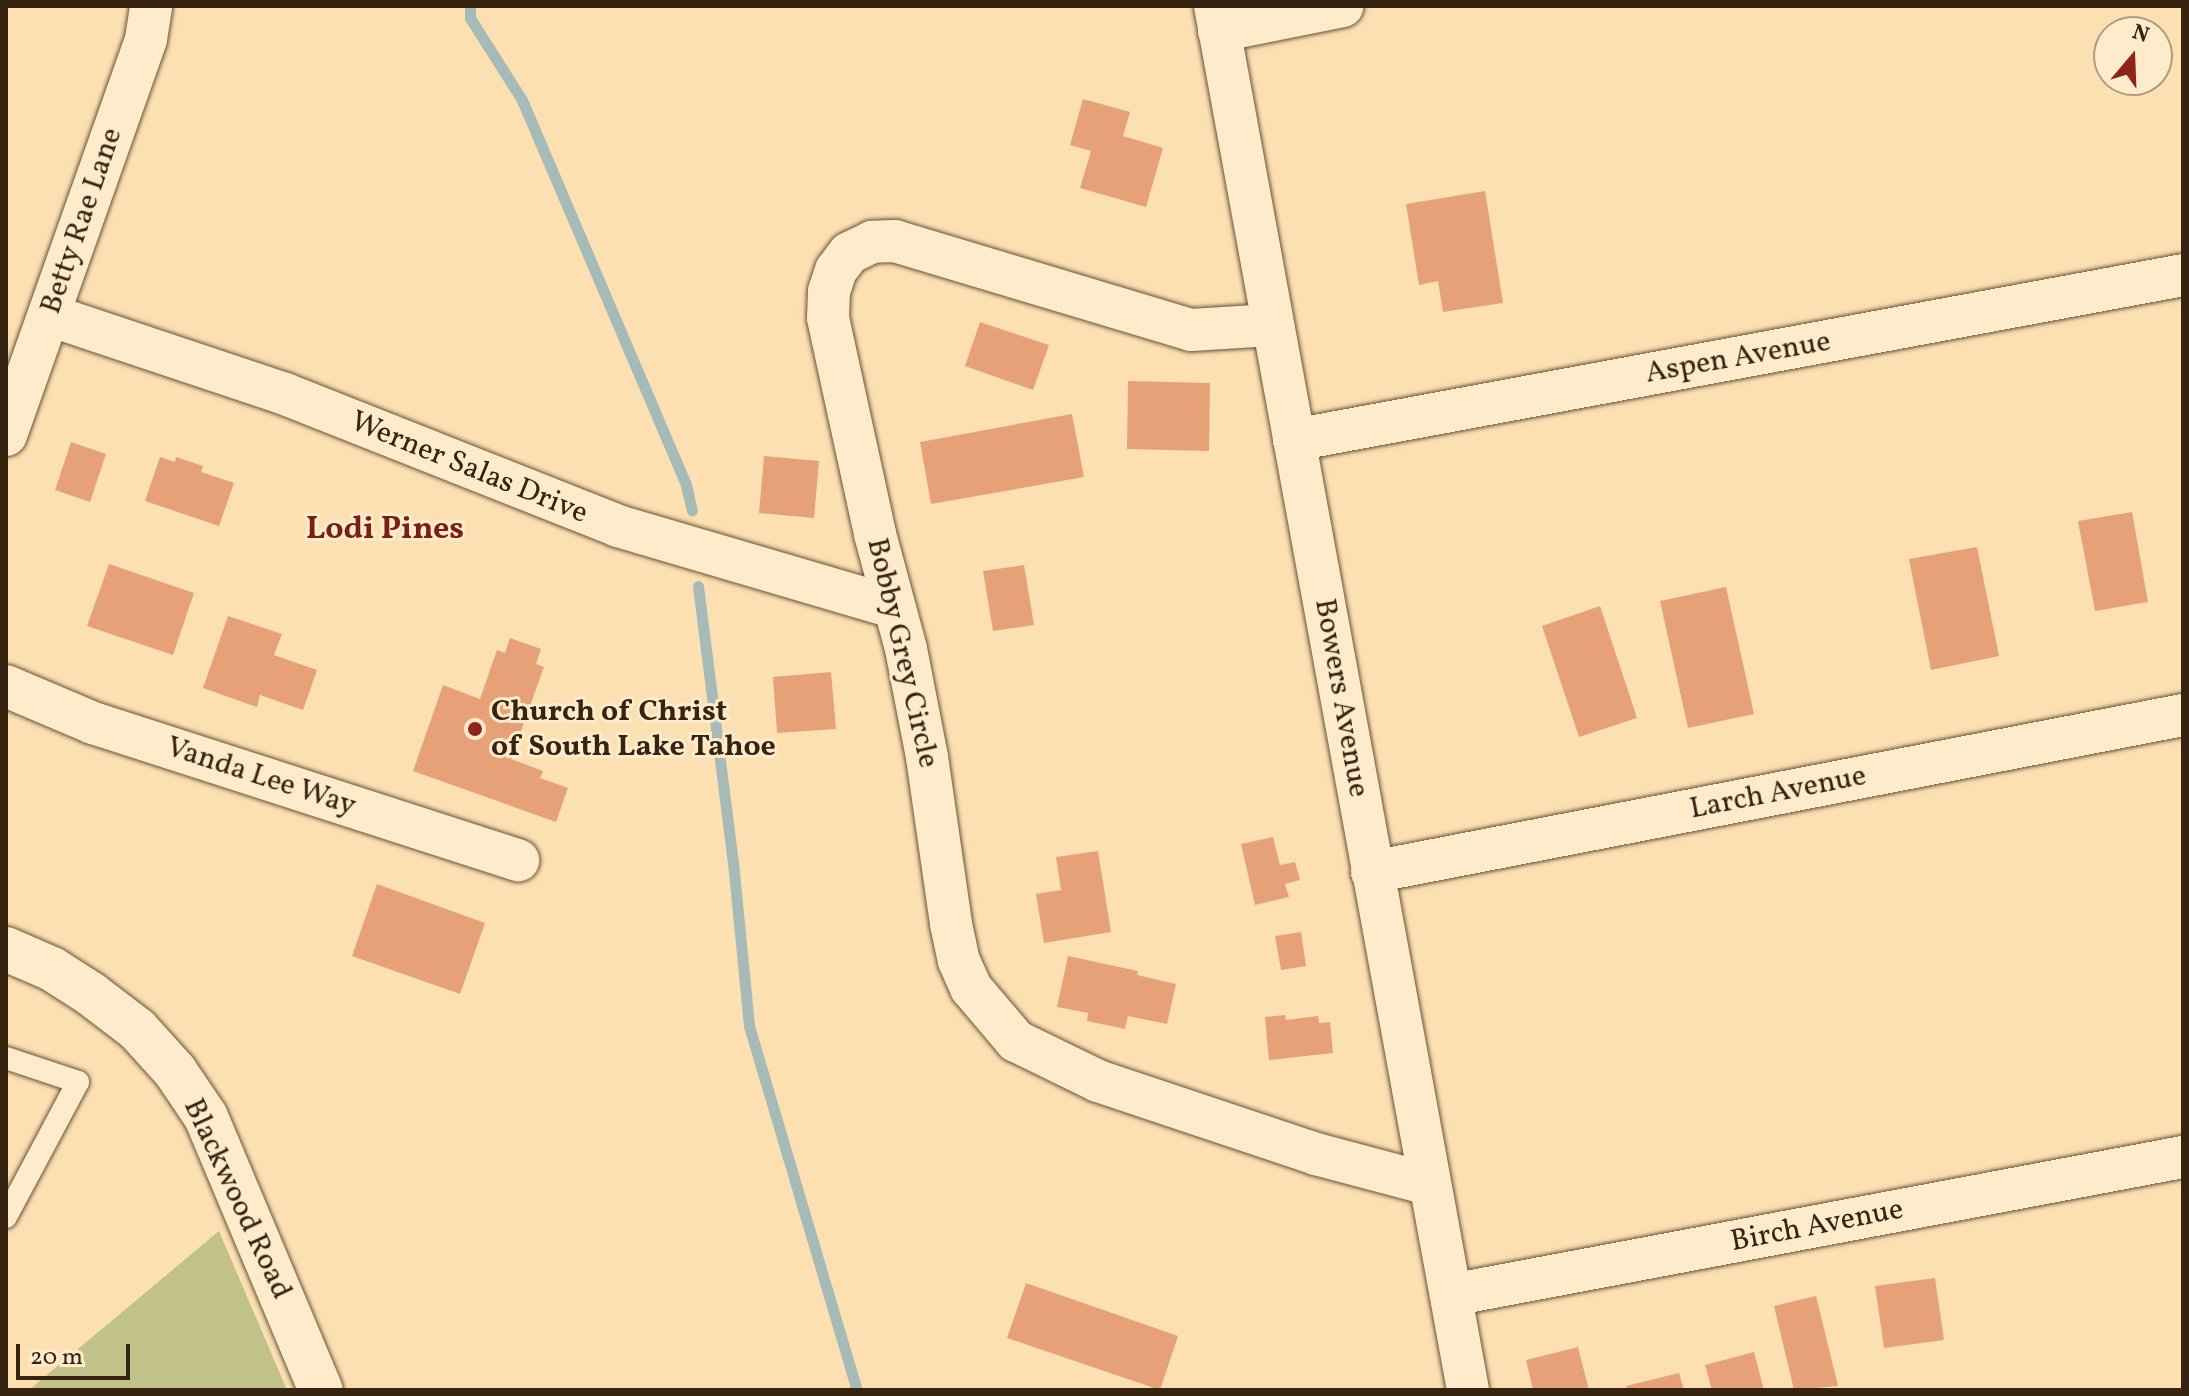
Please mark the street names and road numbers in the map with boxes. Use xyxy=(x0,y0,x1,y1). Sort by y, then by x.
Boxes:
street label: Betty Rae Lane xyxy=(33,123,131,319)
street label: Aspen Avenue xyxy=(1643,324,1833,392)
street label: Werner Salas Drive xyxy=(345,404,593,532)
street label: Bobby Grey Circle xyxy=(858,534,946,772)
street label: Bowers Avenue xyxy=(1306,596,1376,800)
street label: Vanda Lee Way xyxy=(161,729,361,825)
street label: Larch Avenue xyxy=(1687,758,1869,828)
street label: Blackwood Road xyxy=(175,1093,299,1305)
street label: Birch Avenue xyxy=(1728,1192,1906,1260)

